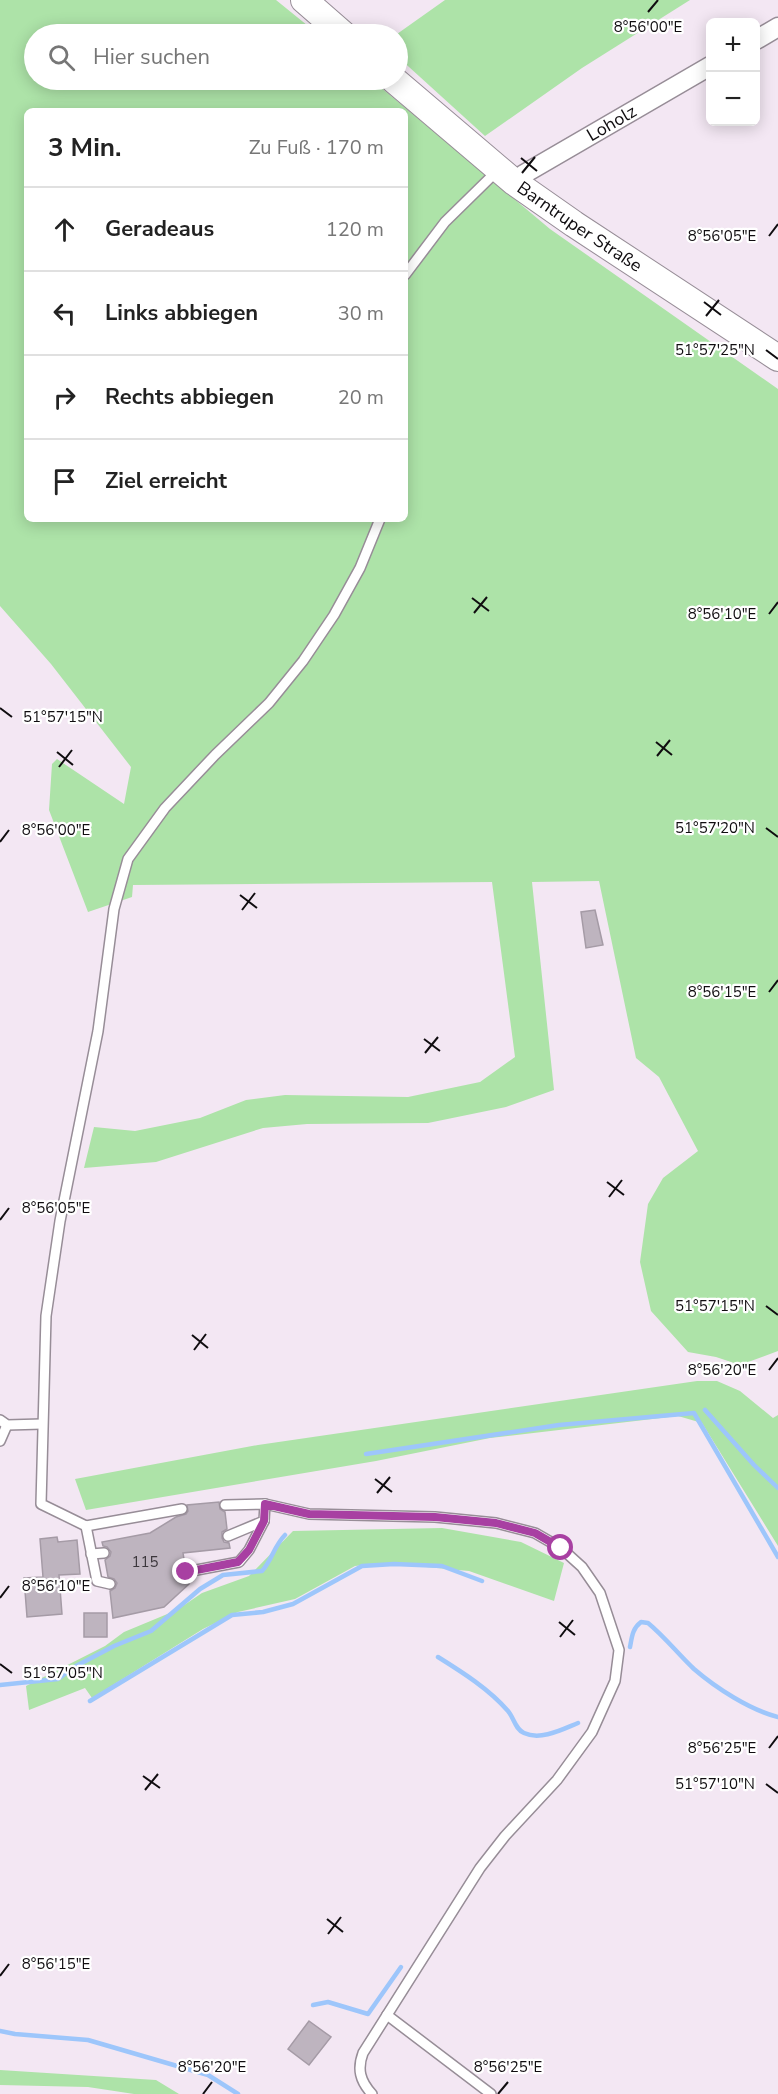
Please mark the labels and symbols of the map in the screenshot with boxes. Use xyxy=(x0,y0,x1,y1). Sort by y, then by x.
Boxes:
text: 8°56'00"E xyxy=(614,17,682,37)
street label: Loholz xyxy=(582,99,641,147)
street label: Barntruper Straße xyxy=(512,176,647,278)
text: 8°56'05"E xyxy=(688,226,756,246)
text: 51°57'25"N xyxy=(675,340,755,360)
text: 8°56'10"E xyxy=(688,604,756,624)
text: 51°57'15"N xyxy=(23,707,103,727)
text: 51°57'20"N xyxy=(675,818,755,838)
text: 8°56'00"E xyxy=(22,820,90,840)
text: 8°56'15"E xyxy=(688,982,756,1002)
text: 8°56'05"E xyxy=(22,1198,90,1218)
text: 51°57'15"N xyxy=(675,1296,755,1316)
text: 8°56'20"E xyxy=(688,1360,756,1380)
route start xyxy=(547,1534,573,1560)
house number: 115 xyxy=(131,1552,159,1572)
route end xyxy=(172,1558,198,1584)
text: 8°56'10"E xyxy=(22,1576,90,1596)
text: 51°57'05"N xyxy=(23,1663,103,1683)
text: 8°56'25"E xyxy=(688,1738,756,1758)
text: 51°57'10"N xyxy=(675,1774,755,1794)
text: 8°56'15"E xyxy=(22,1954,90,1974)
text: 8°56'20"E xyxy=(178,2057,246,2077)
text: 8°56'25"E xyxy=(474,2057,542,2077)

